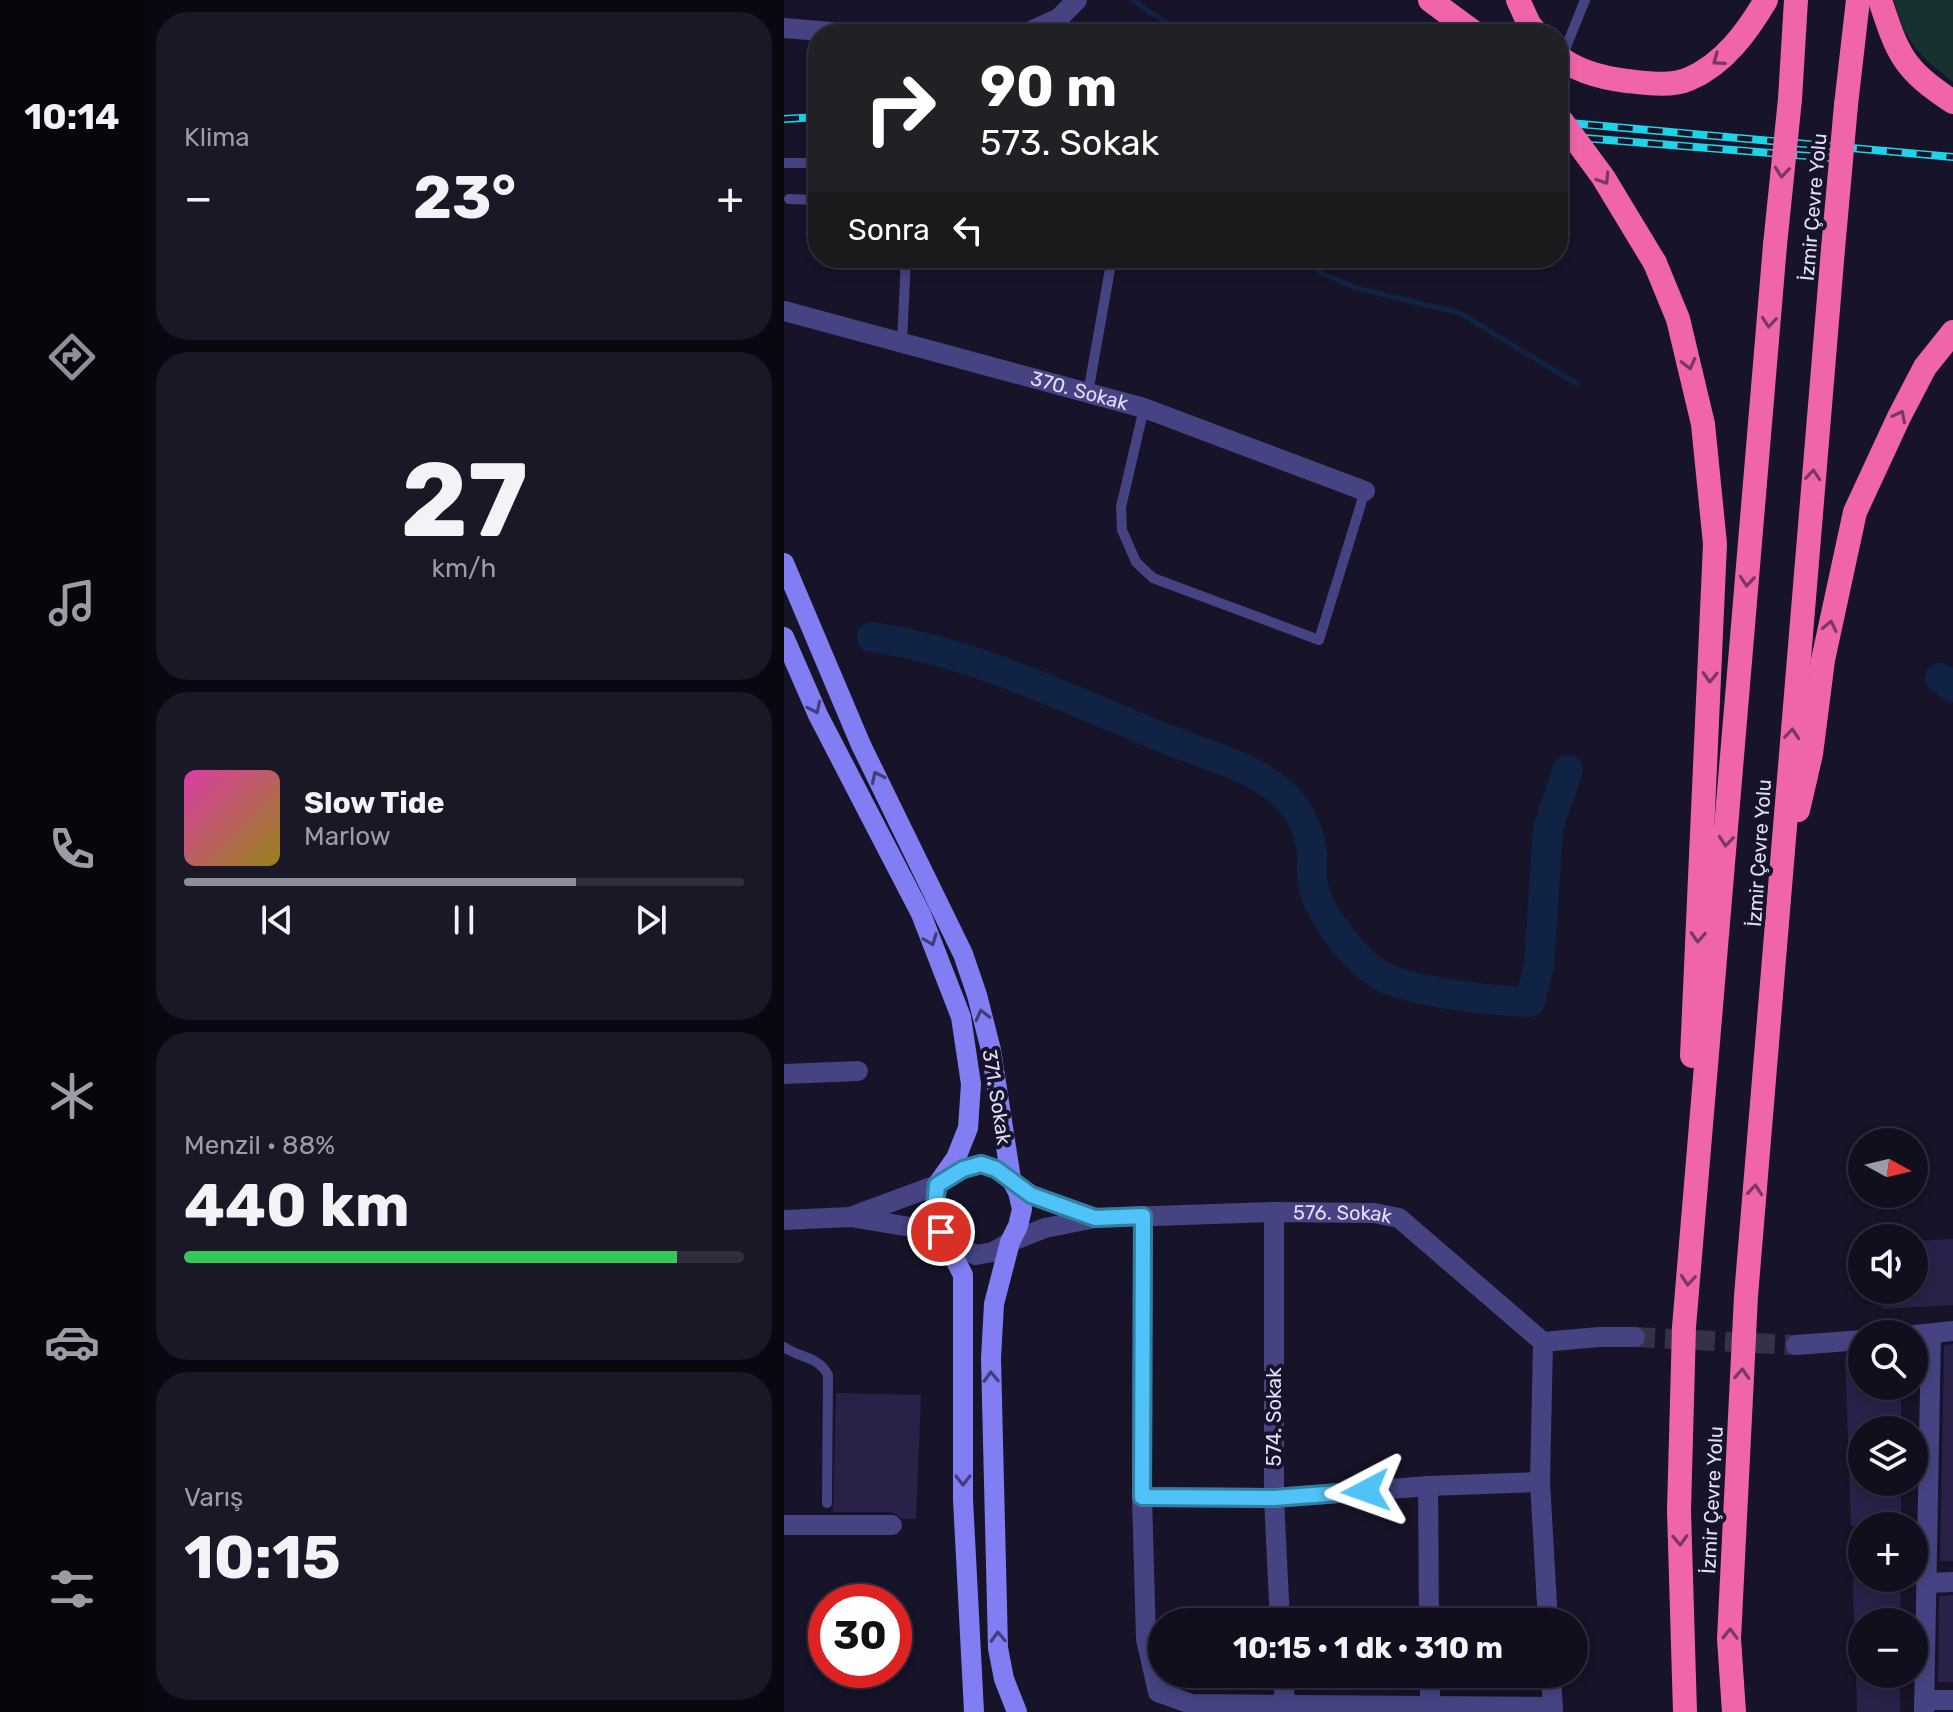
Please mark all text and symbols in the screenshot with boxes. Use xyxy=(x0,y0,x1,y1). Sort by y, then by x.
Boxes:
one-way arrow xyxy=(1712,50,1727,65)
text: 90 m xyxy=(980,54,1117,120)
icon: right xyxy=(848,56,952,160)
text: 10:14 xyxy=(24,95,120,138)
text: 573. Sokak xyxy=(980,121,1159,164)
text: Klima xyxy=(184,122,250,153)
street label: İzmir Çevre Yolu xyxy=(1795,132,1831,282)
text: 23° xyxy=(413,162,516,233)
one-way arrow xyxy=(1774,166,1791,179)
one-way arrow xyxy=(1594,170,1609,185)
text: − xyxy=(184,172,213,224)
text: + xyxy=(717,172,744,224)
icon: left xyxy=(946,208,990,252)
text: Sonra xyxy=(848,212,930,248)
one-way arrow xyxy=(1761,316,1778,329)
icon: directions xyxy=(44,329,100,385)
one-way arrow xyxy=(1679,356,1696,370)
street label: 370. Sokak xyxy=(1028,366,1132,415)
one-way arrow xyxy=(1890,409,1905,424)
text: 27 xyxy=(400,439,528,562)
one-way arrow xyxy=(1804,468,1821,481)
text: km/h xyxy=(432,553,496,584)
icon: music xyxy=(44,575,100,631)
one-way arrow xyxy=(1739,575,1756,588)
one-way arrow xyxy=(1821,620,1838,634)
one-way arrow xyxy=(1701,671,1718,684)
one-way arrow xyxy=(806,700,822,714)
one-way arrow xyxy=(1783,727,1800,740)
one-way arrow xyxy=(871,771,887,786)
street label: İzmir Çevre Yolu xyxy=(1742,778,1776,928)
text: Slow Tide xyxy=(304,785,444,821)
icon: phone xyxy=(44,821,100,877)
text: Marlow xyxy=(304,821,391,852)
one-way arrow xyxy=(1717,835,1734,848)
icon: previous xyxy=(255,898,299,942)
icon: pause xyxy=(442,898,486,942)
icon: next xyxy=(629,898,673,942)
one-way arrow xyxy=(1689,931,1706,944)
one-way arrow xyxy=(921,933,938,947)
one-way arrow xyxy=(974,1008,991,1022)
street label: 371. Sokak xyxy=(978,1048,1016,1147)
icon: climate xyxy=(44,1068,100,1124)
north arrow xyxy=(1848,1128,1928,1208)
map controls xyxy=(1848,1128,1928,1688)
text: Menzil · 88% xyxy=(184,1130,335,1161)
text: 440 km xyxy=(184,1170,410,1241)
one-way arrow xyxy=(1747,1183,1764,1196)
pin xyxy=(907,1198,975,1266)
street label: 576. Sokak xyxy=(1293,1200,1395,1228)
icon: arrive xyxy=(919,1210,963,1254)
button: sound xyxy=(1848,1224,1928,1304)
one-way arrow xyxy=(1680,1274,1697,1287)
icon: car xyxy=(44,1314,100,1370)
button: search xyxy=(1848,1320,1928,1400)
street label: 574. Sokak xyxy=(1262,1367,1286,1466)
one-way arrow xyxy=(1733,1367,1750,1380)
one-way arrow xyxy=(983,1370,1000,1383)
button: layers xyxy=(1848,1416,1928,1496)
street label: İzmir Çevre Yolu xyxy=(1696,1425,1728,1575)
position arrow xyxy=(1324,1449,1408,1533)
one-way arrow xyxy=(954,1474,972,1487)
text: Varış xyxy=(184,1482,243,1513)
button: + xyxy=(1848,1512,1928,1592)
text: 10:15 xyxy=(184,1522,341,1593)
one-way arrow xyxy=(1671,1534,1688,1547)
icon: filters xyxy=(44,1561,100,1617)
speed limit sign: 30 xyxy=(808,1584,912,1688)
button: − xyxy=(1848,1608,1928,1688)
one-way arrow xyxy=(1721,1627,1739,1640)
one-way arrow xyxy=(990,1630,1007,1643)
text: 10:15 · 1 dk · 310 m xyxy=(1233,1630,1503,1666)

